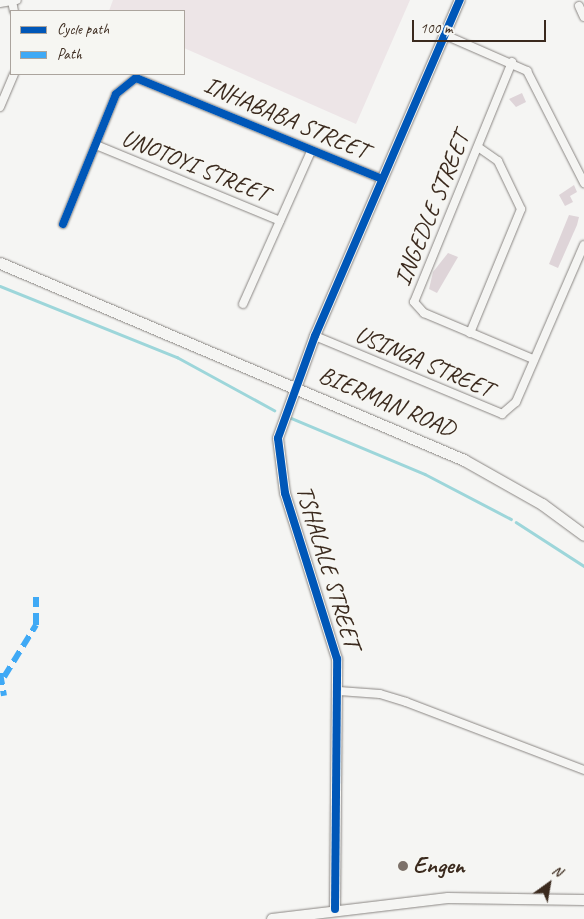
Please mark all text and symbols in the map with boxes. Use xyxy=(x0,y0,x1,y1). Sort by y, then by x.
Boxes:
legend xyxy=(10,10,185,75)
scale bar xyxy=(414,10,548,42)
text: 100 m xyxy=(420,19,452,38)
text: Cycle path xyxy=(57,20,109,39)
text: Path xyxy=(57,45,82,64)
street label: INHABABA STREET xyxy=(200,71,372,165)
street label: UNOTOYI STREET xyxy=(117,123,273,209)
street label: INGEDLE STREET xyxy=(388,128,476,290)
street label: USINGA STREET xyxy=(351,320,497,404)
street label: BIERMAN ROAD xyxy=(314,360,460,444)
street label: TSHALALE STREET xyxy=(290,482,366,652)
place label: Engen xyxy=(413,852,465,880)
north arrow xyxy=(524,859,574,909)
marker: Engen xyxy=(397,860,409,872)
text: N xyxy=(549,861,565,880)

